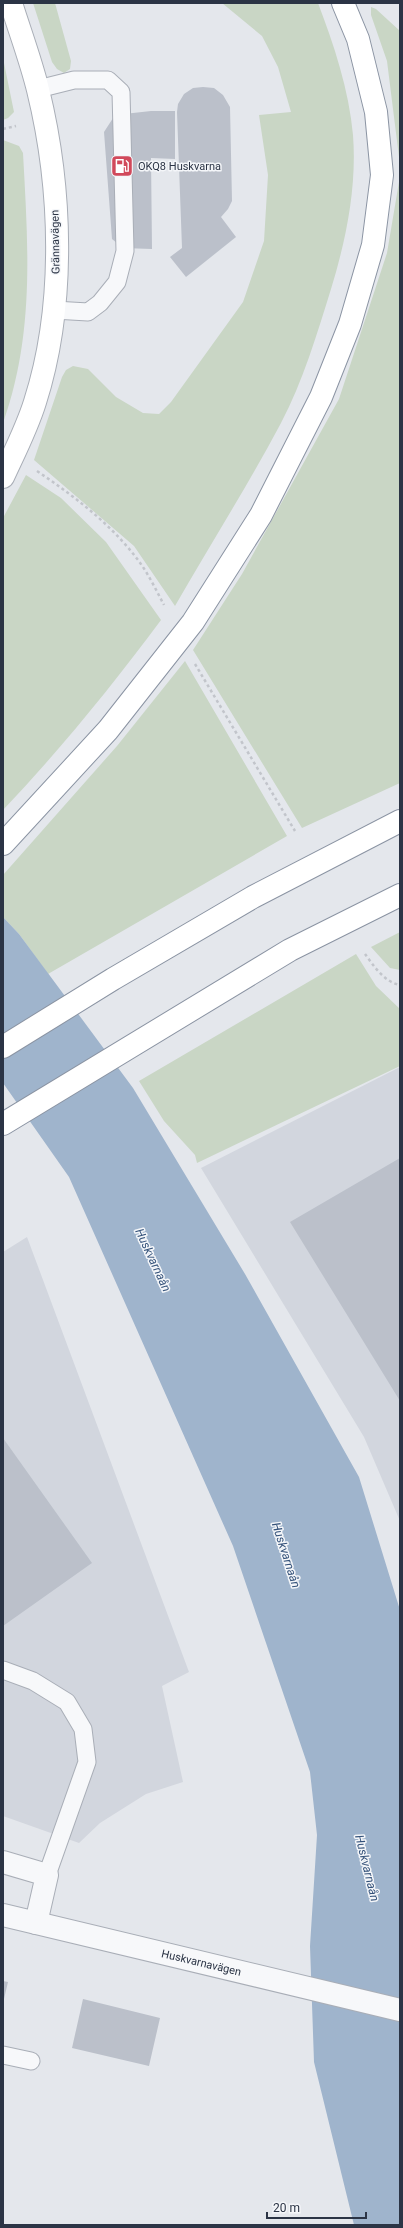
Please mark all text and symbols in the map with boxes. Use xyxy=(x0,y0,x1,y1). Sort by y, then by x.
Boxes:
fuel station icon: OKQ8 Huskvarna xyxy=(109,153,135,179)
place label: OKQ8 Huskvarna xyxy=(138,160,221,173)
street label: Grännavägen xyxy=(48,210,63,274)
water label: Huskvarnaån xyxy=(132,1226,174,1294)
water label: Huskvarnaån xyxy=(269,1521,303,1589)
water label: Huskvarnaån xyxy=(352,1833,382,1903)
street label: Huskvarnavägen xyxy=(160,1947,242,1979)
scale bar xyxy=(267,2194,366,2220)
text: 20 m xyxy=(273,2201,300,2215)

